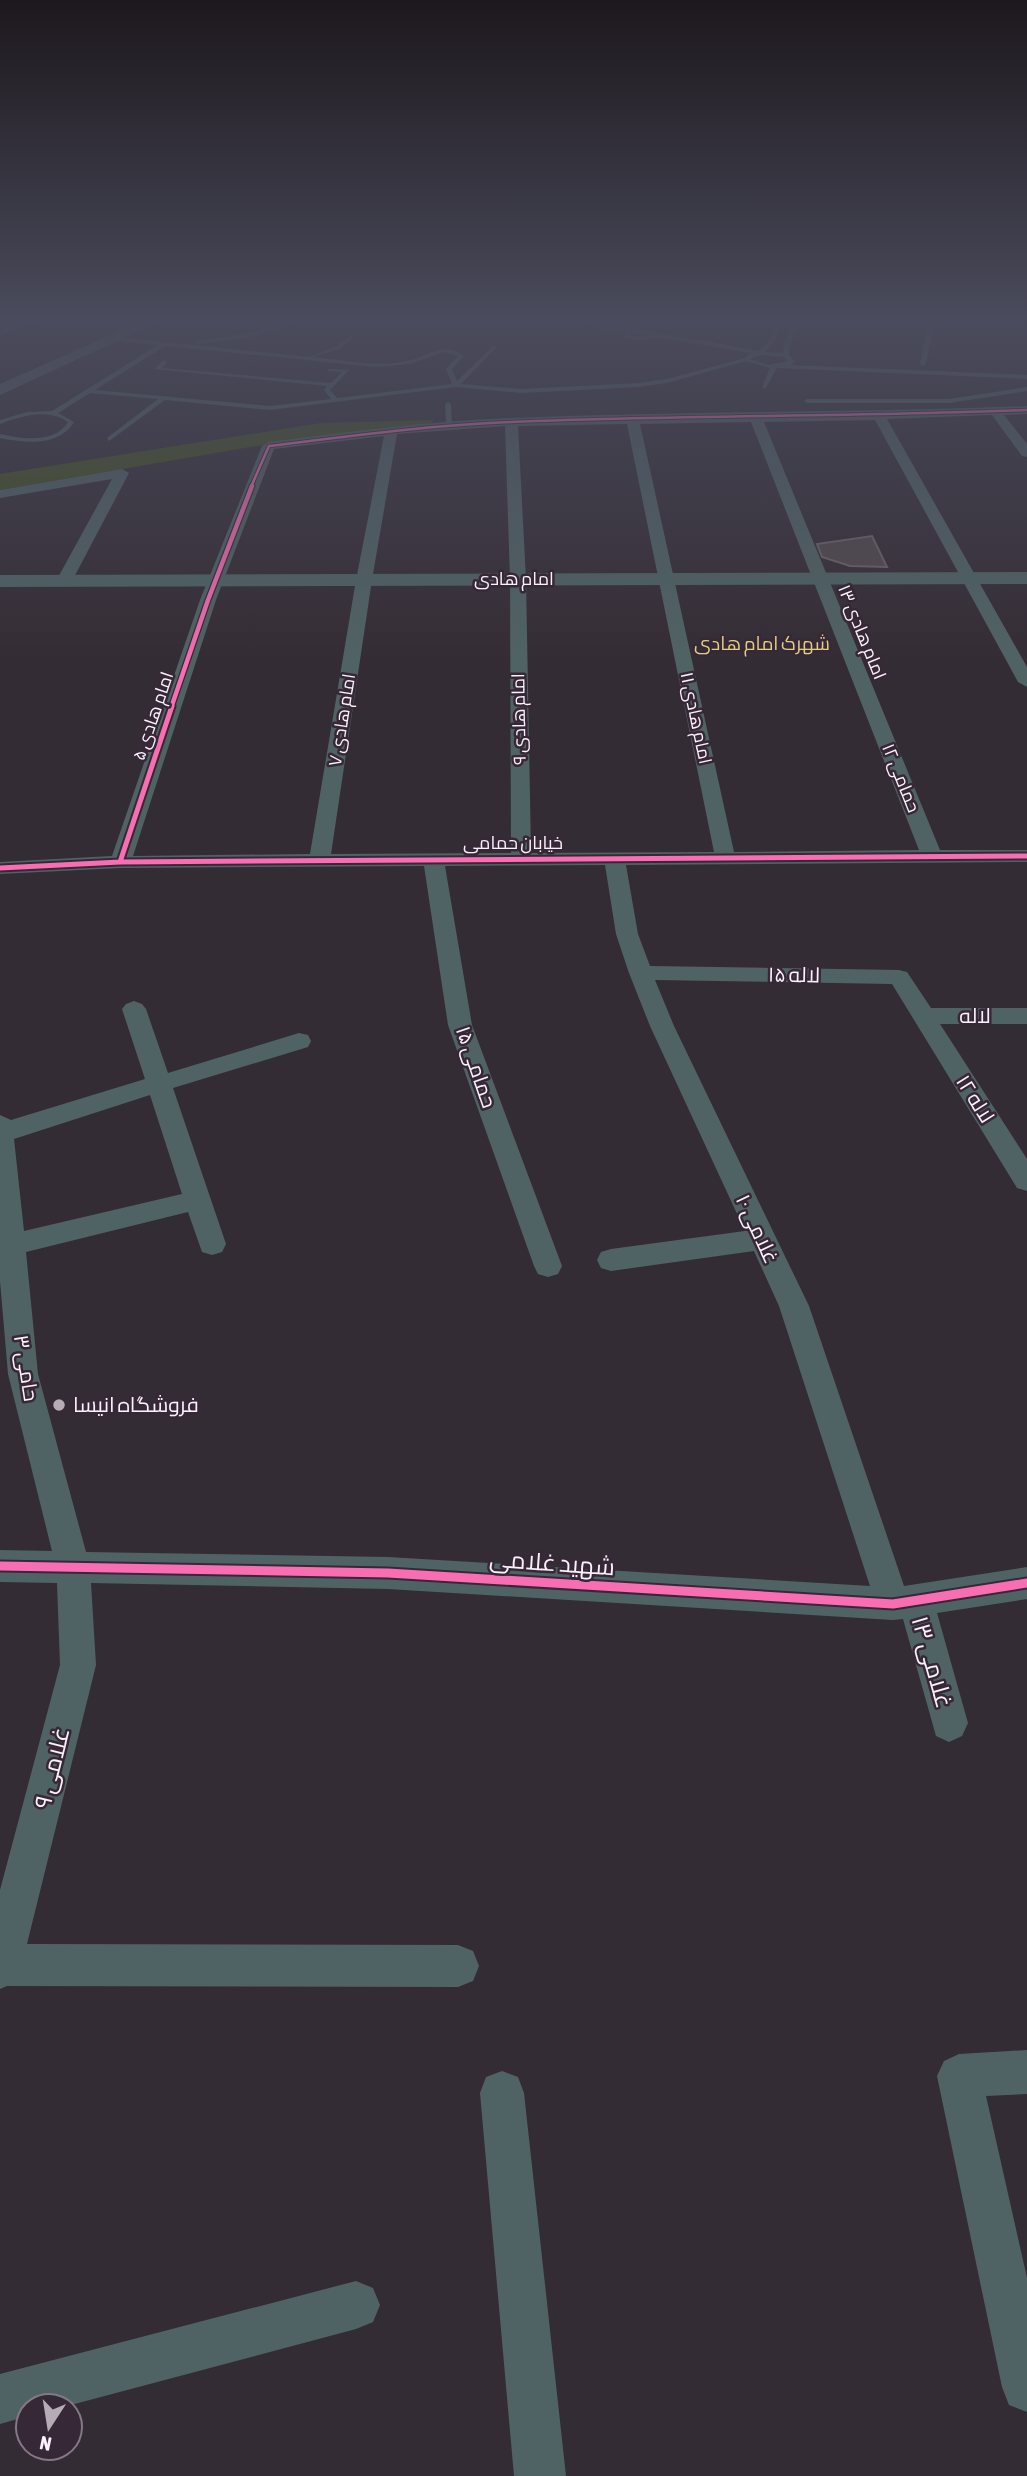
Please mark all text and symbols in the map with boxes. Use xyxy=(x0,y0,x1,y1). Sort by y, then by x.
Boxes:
street label: امام هادی xyxy=(474,568,554,591)
street label: امام هادی ۱۳ xyxy=(832,581,891,683)
district label: شهرک امام هادی xyxy=(694,632,830,657)
street label: امام هادی ۵ xyxy=(128,669,179,763)
street label: امام هادی ۱۱ xyxy=(675,670,716,766)
street label: امام هادی ۷ xyxy=(324,672,361,768)
street label: امام هادی ۹ xyxy=(507,673,532,765)
street label: حمامی ۱۲ xyxy=(877,740,925,816)
street label: خیابان حمامی xyxy=(463,832,563,854)
street label: لاله ۱۵ xyxy=(768,962,820,986)
street label: لاله xyxy=(959,1003,991,1027)
street label: حمامی ۱۵ xyxy=(450,1023,502,1111)
street label: لاله ۱۲ xyxy=(952,1070,1000,1127)
street label: غلامی ۱۰ xyxy=(730,1190,784,1268)
street label: حامی ۳ xyxy=(8,1333,44,1403)
place label: فروشگاه انیسا xyxy=(73,1392,199,1417)
marker: فروشگاه انیسا xyxy=(51,1397,67,1413)
street label: شهید غلامی xyxy=(488,1545,616,1581)
street label: غلامی ۱۳ xyxy=(906,1613,958,1711)
street label: غلامی ۹ xyxy=(28,1724,76,1812)
north arrow xyxy=(14,2392,84,2462)
text: N xyxy=(38,2432,53,2456)

